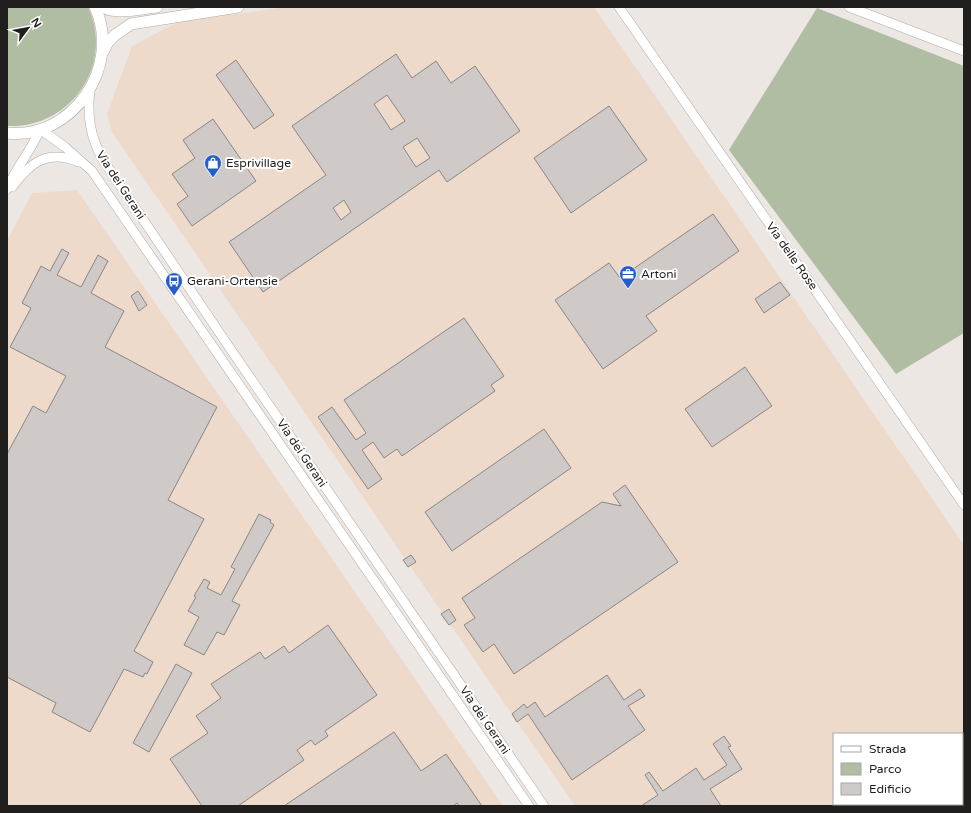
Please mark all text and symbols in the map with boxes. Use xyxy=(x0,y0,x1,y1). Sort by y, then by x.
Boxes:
north arrow xyxy=(8,8,48,48)
text: N xyxy=(28,16,44,30)
street label: Via dei Gerani xyxy=(94,148,148,222)
shop icon: Esprivillage xyxy=(203,153,223,178)
place label: Esprivillage xyxy=(226,156,291,170)
street label: Via delle Rose xyxy=(763,219,821,293)
office icon: Artoni xyxy=(618,264,638,289)
place label: Artoni xyxy=(641,267,677,281)
bus stop icon: Gerani-Ortensie xyxy=(164,271,184,296)
place label: Gerani-Ortensie xyxy=(187,274,278,288)
street label: Via dei Gerani xyxy=(274,416,330,490)
street label: Via dei Gerani xyxy=(457,683,513,757)
legend xyxy=(833,733,963,805)
text: Strada xyxy=(869,742,906,756)
text: Parco xyxy=(869,762,902,776)
text: Edificio xyxy=(869,782,911,796)

